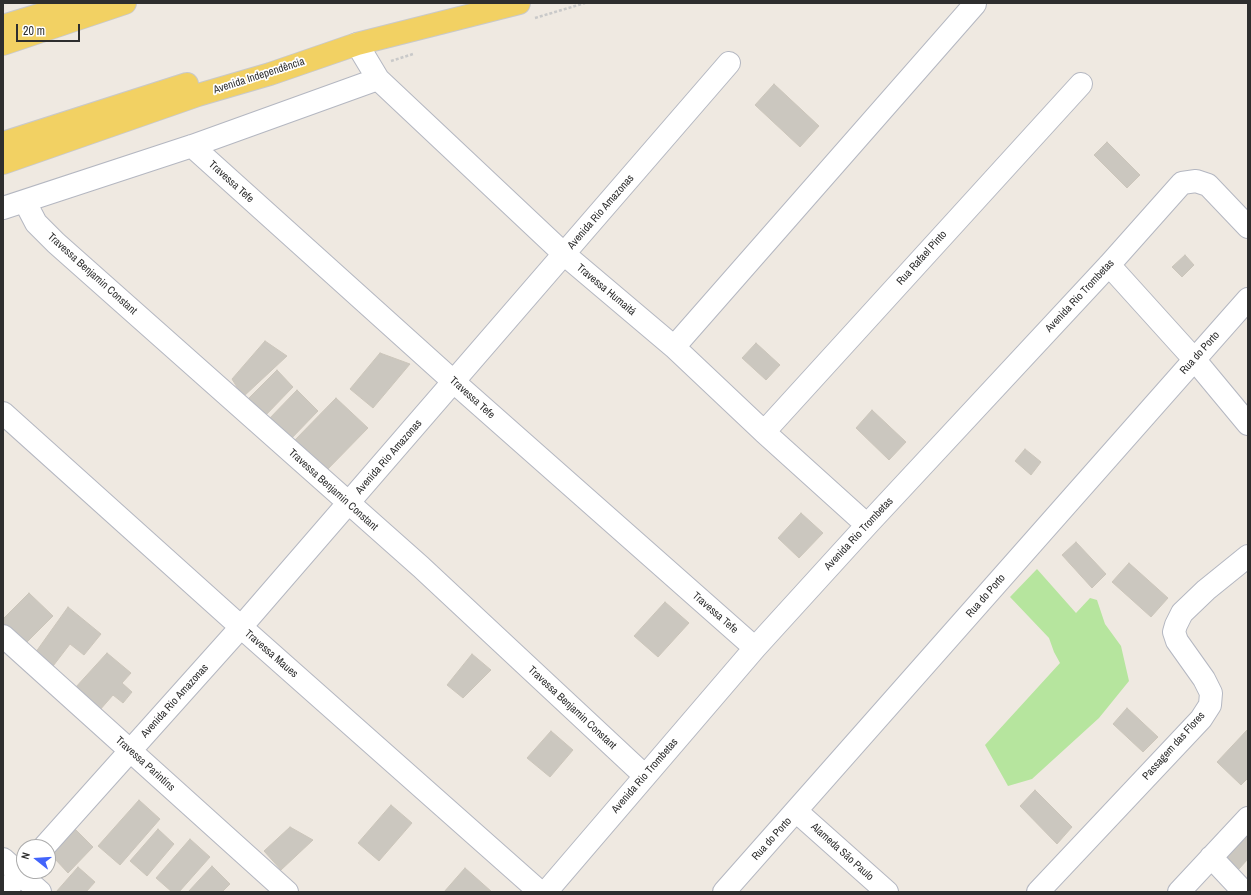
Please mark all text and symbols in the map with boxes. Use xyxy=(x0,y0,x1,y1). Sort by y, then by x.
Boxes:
scale bar xyxy=(18,16,82,42)
text: 20 m xyxy=(23,23,45,39)
street label: Avenida Independência xyxy=(212,55,306,97)
street label: Travessa Tefe xyxy=(206,158,256,206)
street label: Avenida Rio Amazonas xyxy=(565,172,637,252)
street label: Rua Rafael Pinto xyxy=(894,228,950,288)
street label: Travessa Benjamin Constant xyxy=(44,230,140,318)
street label: Avenida Rio Trombetas xyxy=(1043,257,1117,335)
street label: Travessa Humaitá xyxy=(574,261,638,319)
street label: Rua do Porto xyxy=(1177,329,1223,377)
street label: Travessa Tefe xyxy=(447,374,497,422)
street label: Avenida Rio Amazonas xyxy=(353,417,425,497)
street label: Travessa Benjamin Constant xyxy=(285,446,381,534)
street label: Avenida Rio Trombetas xyxy=(822,495,896,573)
street label: Rua do Porto xyxy=(964,572,1008,620)
street label: Travessa Tefe xyxy=(689,590,741,636)
street label: Travessa Maues xyxy=(242,627,300,681)
street label: Avenida Rio Amazonas xyxy=(138,661,212,741)
street label: Travessa Benjamin Constant xyxy=(525,664,619,752)
street label: Passagem das Flores xyxy=(1140,709,1208,783)
street label: Travessa Parintins xyxy=(113,734,177,794)
street label: Avenida Rio Trombetas xyxy=(609,736,681,816)
street label: Rua do Porto xyxy=(749,815,795,863)
street label: Alameda São Paulo xyxy=(808,820,876,884)
north arrow xyxy=(16,839,56,879)
text: N xyxy=(18,851,33,861)

